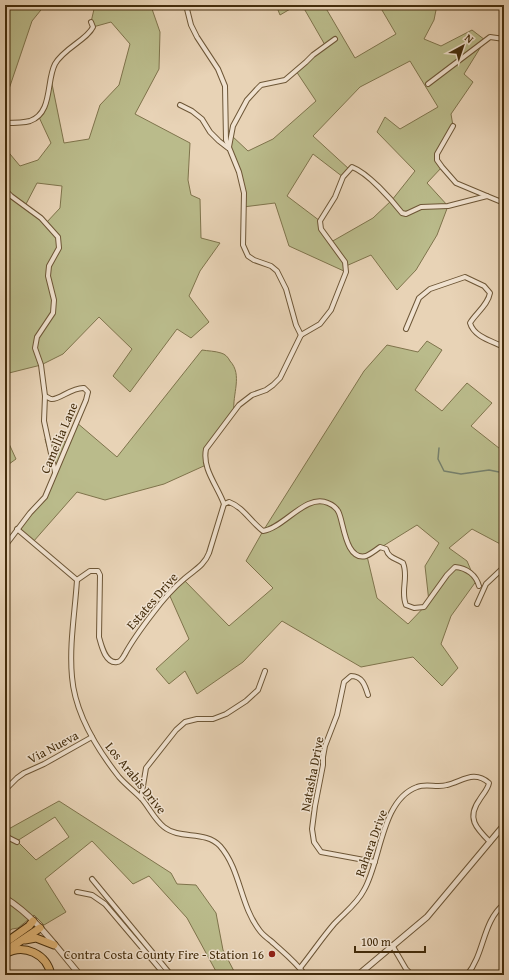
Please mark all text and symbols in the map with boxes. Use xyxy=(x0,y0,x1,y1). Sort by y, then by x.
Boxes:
north arrow xyxy=(443,26,483,66)
text: N xyxy=(461,30,478,47)
street label: Camellia Lane xyxy=(35,399,83,477)
street label: Estates Drive xyxy=(122,568,182,634)
street label: Via Nueva xyxy=(24,725,83,768)
street label: Natasha Drive xyxy=(295,735,329,813)
street label: Los Arabis Drive xyxy=(101,738,171,818)
street label: Rahara Drive xyxy=(350,807,392,879)
scale bar xyxy=(355,928,425,954)
text: 100 m xyxy=(361,933,391,950)
place label: Contra Costa County Fire - Station 16 xyxy=(64,945,264,964)
marker: Contra Costa County Fire - Station 16 xyxy=(267,949,277,959)

